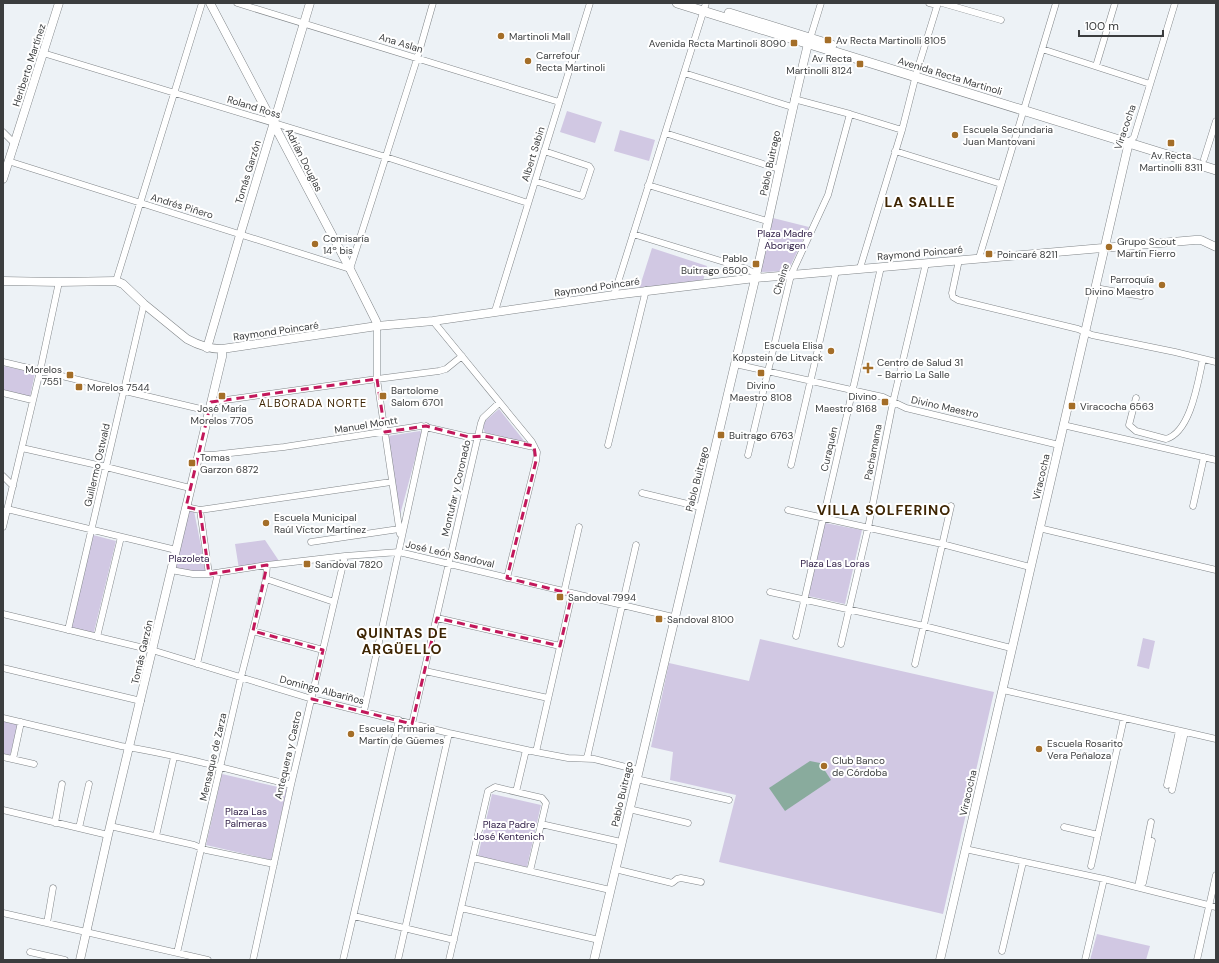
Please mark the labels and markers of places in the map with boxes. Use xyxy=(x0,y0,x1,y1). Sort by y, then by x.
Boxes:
place label: Martinoli Mall xyxy=(509,30,570,43)
marker: Martinoli Mall xyxy=(496,31,506,41)
place label: Av Recta Martinolli 8105 xyxy=(836,34,946,47)
marker: Av Recta Martinolli 8105 xyxy=(823,35,833,45)
place label: Avenida Recta Martinoli 8090 xyxy=(649,37,786,50)
marker: Avenida Recta Martinoli 8090 xyxy=(789,38,799,48)
place label: Carrefour Recta Martinoli xyxy=(536,49,605,74)
place label: Av Recta Martinolli 8124 xyxy=(786,52,852,77)
marker: Carrefour Recta Martinoli xyxy=(523,56,533,66)
marker: Av Recta Martinolli 8124 xyxy=(855,59,865,69)
place label: Escuela Secundaria Juan Mantovani xyxy=(963,123,1053,148)
marker: Escuela Secundaria Juan Mantovani xyxy=(950,130,960,140)
marker: Av Recta Martinolli 8311 xyxy=(1166,138,1176,148)
place label: Av Recta Martinolli 8311 xyxy=(1139,149,1203,174)
place label: Comisaría 14º bis xyxy=(323,232,369,257)
place label: Grupo Scout Martín Fierro xyxy=(1117,235,1176,260)
marker: Comisaría 14º bis xyxy=(310,239,320,249)
marker: Grupo Scout Martín Fierro xyxy=(1104,242,1114,252)
place label: Poincaré 8211 xyxy=(997,248,1058,261)
marker: Poincaré 8211 xyxy=(984,249,994,259)
place label: Pablo Buitrago 6500 xyxy=(681,252,748,277)
marker: Pablo Buitrago 6500 xyxy=(751,259,761,269)
place label: Parroquía Divino Maestro xyxy=(1085,273,1154,298)
marker: Parroquía Divino Maestro xyxy=(1157,280,1167,290)
place label: Escuela Elisa Kopstein de Litvack xyxy=(733,339,823,364)
marker: Escuela Elisa Kopstein de Litvack xyxy=(826,346,836,356)
place label: Centro de Salud 31 - Barrio La Salle xyxy=(877,356,963,381)
marker: Centro de Salud 31 - Barrio La Salle xyxy=(862,362,874,374)
place label: Morelos 7551 xyxy=(25,363,62,388)
marker: Divino Maestro 8108 xyxy=(756,368,766,378)
marker: Morelos 7551 xyxy=(65,370,75,380)
place label: Divino Maestro 8108 xyxy=(730,379,792,404)
place label: Morelos 7544 xyxy=(87,381,150,394)
marker: Morelos 7544 xyxy=(74,382,84,392)
place label: Bartolome Salom 6701 xyxy=(391,384,443,409)
place label: Divino Maestro 8168 xyxy=(815,390,877,415)
marker: José María Morelos 7705 xyxy=(217,391,227,401)
marker: Bartolome Salom 6701 xyxy=(378,391,388,401)
marker: Divino Maestro 8168 xyxy=(880,397,890,407)
place label: Viracocha 6563 xyxy=(1080,400,1154,413)
marker: Viracocha 6563 xyxy=(1067,401,1077,411)
place label: José María Morelos 7705 xyxy=(191,402,253,427)
place label: Buitrago 6763 xyxy=(729,429,794,442)
marker: Buitrago 6763 xyxy=(716,430,726,440)
place label: Tomas Garzon 6872 xyxy=(200,451,259,476)
marker: Tomas Garzon 6872 xyxy=(187,458,197,468)
place label: Escuela Municipal Raúl Víctor Martínez xyxy=(274,511,367,536)
marker: Escuela Municipal Raúl Víctor Martínez xyxy=(261,518,271,528)
place label: Sandoval 7820 xyxy=(315,558,383,571)
marker: Sandoval 7820 xyxy=(302,559,312,569)
place label: Sandoval 7994 xyxy=(568,591,636,604)
marker: Sandoval 7994 xyxy=(555,592,565,602)
place label: Sandoval 8100 xyxy=(667,613,734,626)
marker: Sandoval 8100 xyxy=(654,614,664,624)
place label: Escuela Primaria Martín de Güemes xyxy=(359,722,444,747)
marker: Escuela Primaria Martín de Güemes xyxy=(346,729,356,739)
place label: Escuela Rosarito Vera Peñaloza xyxy=(1047,737,1123,762)
marker: Escuela Rosarito Vera Peñaloza xyxy=(1034,744,1044,754)
place label: Club Banco de Córdoba xyxy=(832,754,887,779)
marker: Club Banco de Córdoba xyxy=(819,761,829,771)

